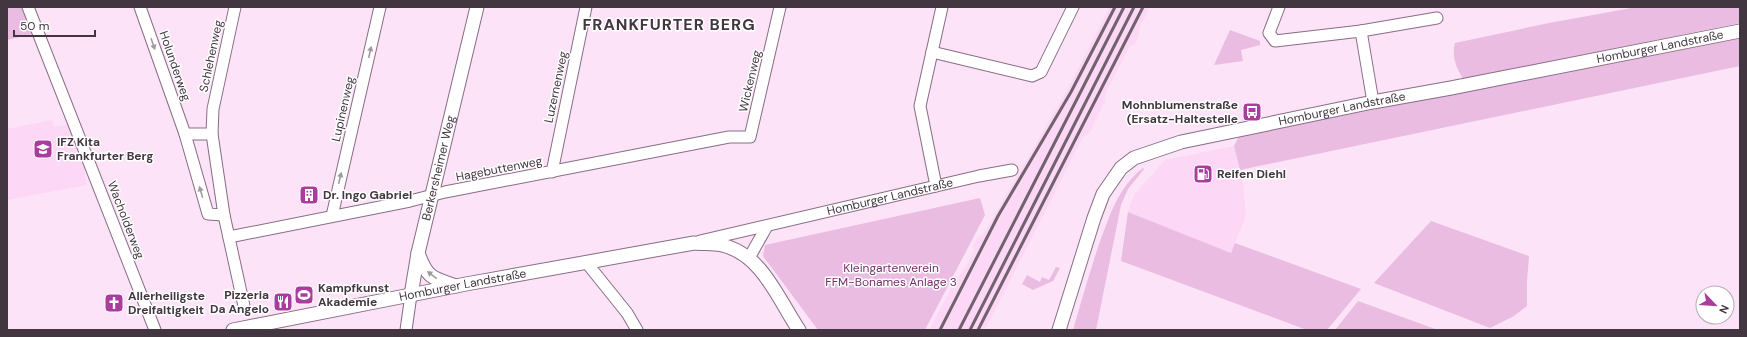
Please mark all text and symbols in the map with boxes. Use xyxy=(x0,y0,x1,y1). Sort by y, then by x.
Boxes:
scale bar xyxy=(14,12,95,38)
district label: FRANKFURTER BERG xyxy=(582,14,756,35)
text: 50 m xyxy=(20,18,49,34)
street label: Schlehenweg xyxy=(196,18,226,93)
street label: Homburger Landstraße xyxy=(1595,26,1725,67)
street label: Holunderweg xyxy=(156,29,195,103)
one-way arrow xyxy=(150,38,156,50)
one-way arrow xyxy=(367,45,373,58)
street label: Wickenweg xyxy=(735,48,765,114)
street label: Luzernenweg xyxy=(541,49,571,124)
street label: Lupinenweg xyxy=(328,74,358,143)
street label: Homburger Landstraße xyxy=(1277,88,1407,129)
place label: Mohnblumenstraße (Ersatz-Haltestelle xyxy=(1122,97,1238,127)
bus stop icon: Mohnblumenstraße (Ersatz-Haltestelle xyxy=(1241,101,1263,123)
street label: Berkersheimer Weg xyxy=(418,113,459,222)
place label: IFZ Kita Frankfurter Berg xyxy=(57,134,154,164)
school or university icon: IFZ Kita Frankfurter Berg xyxy=(32,138,54,160)
street label: Hagebuttenweg xyxy=(454,153,544,185)
fuel station icon: Reifen Diehl xyxy=(1192,163,1214,185)
place label: Reifen Diehl xyxy=(1217,166,1286,182)
one-way arrow xyxy=(338,172,344,184)
street label: Homburger Landstraße xyxy=(825,174,955,219)
street label: Wacholderweg xyxy=(104,179,148,262)
building icon: Dr. Ingo Gabriel xyxy=(298,184,320,206)
one-way arrow xyxy=(198,186,204,198)
place label: Dr. Ingo Gabriel xyxy=(323,187,412,203)
park label: Kleingartenverein FFM-Bonames Anlage 3 xyxy=(825,260,957,290)
street label: Homburger Landstraße xyxy=(398,265,528,305)
one-way arrow xyxy=(426,271,437,279)
place label: Kampfkunst Akademie xyxy=(318,280,389,310)
sports icon: Kampfkunst Akademie xyxy=(293,284,315,306)
north arrow xyxy=(1695,285,1735,325)
place label: Pizzeria Da Angelo xyxy=(210,287,269,317)
place label: Allerheiligste Dreifaltigkeit xyxy=(128,288,205,318)
restaurant icon: Pizzeria Da Angelo xyxy=(272,291,294,313)
church icon: Allerheiligste Dreifaltigkeit xyxy=(103,292,125,314)
text: N xyxy=(1716,303,1732,316)

